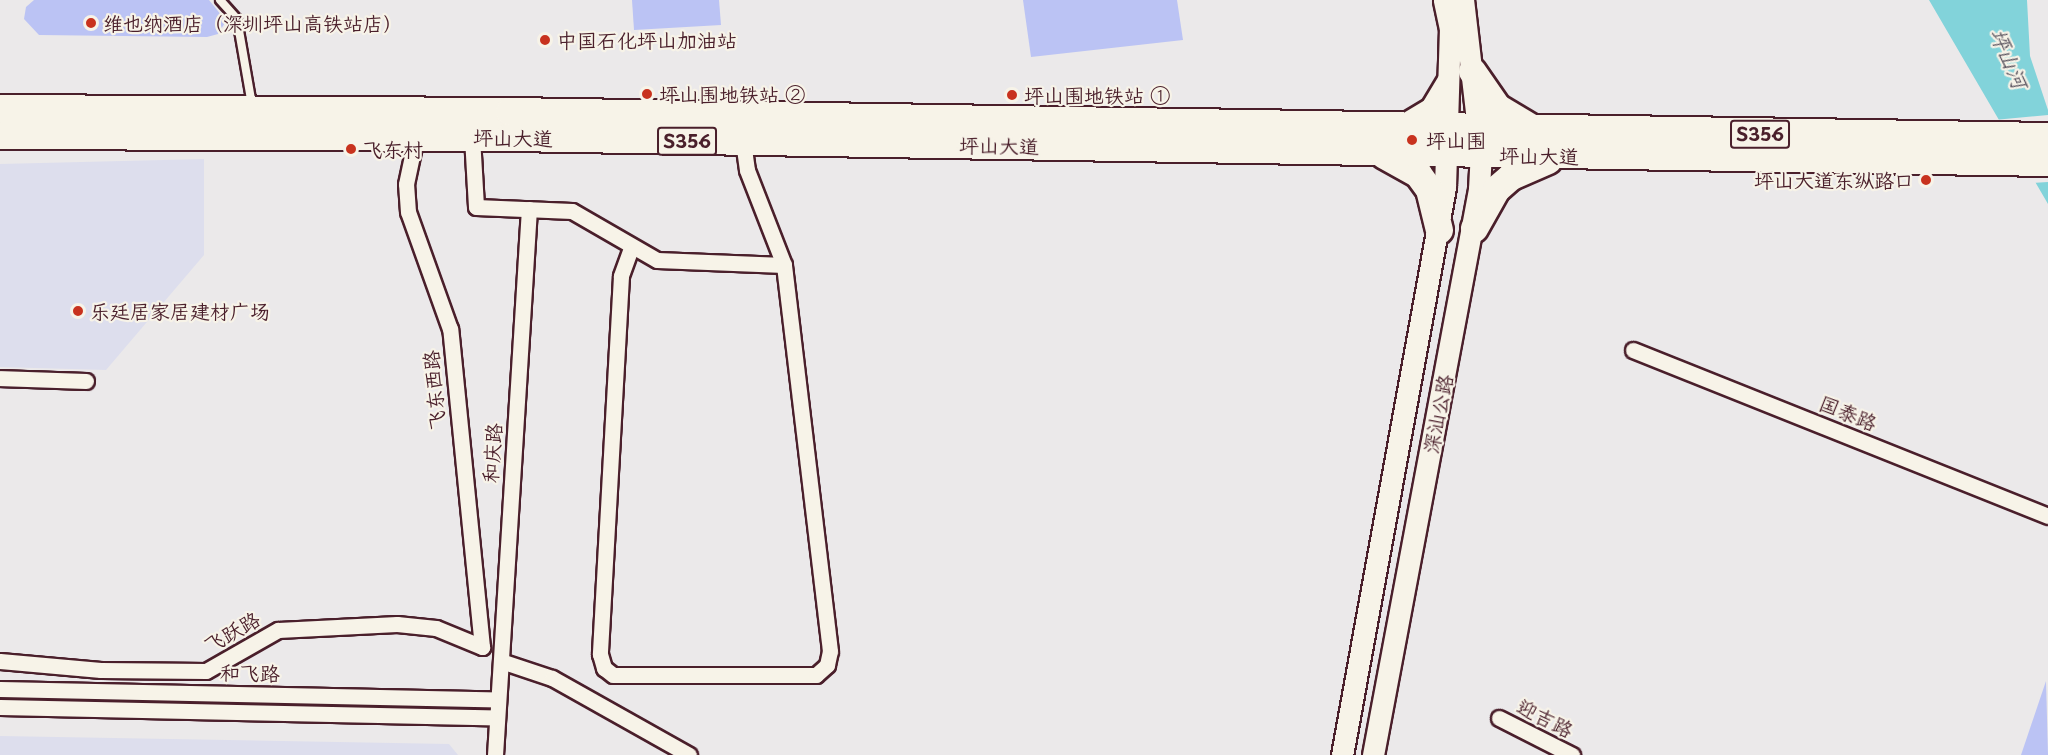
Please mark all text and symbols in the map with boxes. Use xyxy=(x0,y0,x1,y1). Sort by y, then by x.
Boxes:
place label: 维也纳酒店（深圳坪山高铁站店） xyxy=(103,11,403,35)
marker: 维也纳酒店（深圳坪山高铁站店） xyxy=(84,16,98,30)
water label: 坪山河 xyxy=(1986,24,2034,92)
place label: 中国石化坪山加油站 xyxy=(557,28,737,52)
marker: 中国石化坪山加油站 xyxy=(538,33,552,47)
place label: 坪山围地铁站 ② xyxy=(659,82,805,106)
place label: 坪山围地铁站 ① xyxy=(1024,83,1170,107)
marker: 坪山围地铁站 ② xyxy=(640,87,654,101)
marker: 坪山围地铁站 ① xyxy=(1005,88,1019,102)
road number: S356 xyxy=(1730,119,1790,149)
street label: 坪山大道 xyxy=(473,125,553,151)
road number: S356 xyxy=(657,126,717,156)
place label: 坪山围 xyxy=(1426,128,1486,152)
marker: 坪山围 xyxy=(1403,131,1421,149)
street label: 坪山大道 xyxy=(959,133,1039,159)
place label: 飞东村 xyxy=(363,137,423,161)
marker: 飞东村 xyxy=(344,142,358,156)
street label: 坪山大道 xyxy=(1499,143,1579,169)
place label: 坪山大道东纵路口 xyxy=(1754,168,1914,192)
marker: 坪山大道东纵路口 xyxy=(1919,173,1933,187)
place label: 乐廷居家居建材广场 xyxy=(90,299,270,323)
marker: 乐廷居家居建材广场 xyxy=(71,304,85,318)
street label: 飞东西路 xyxy=(419,349,449,431)
street label: 深汕公路 xyxy=(1419,372,1457,456)
street label: 国泰路 xyxy=(1816,391,1880,435)
street label: 和庆路 xyxy=(478,422,506,484)
street label: 飞跃路 xyxy=(200,607,264,657)
street label: 和飞路 xyxy=(220,660,280,686)
street label: 迎吉路 xyxy=(1513,694,1577,742)

